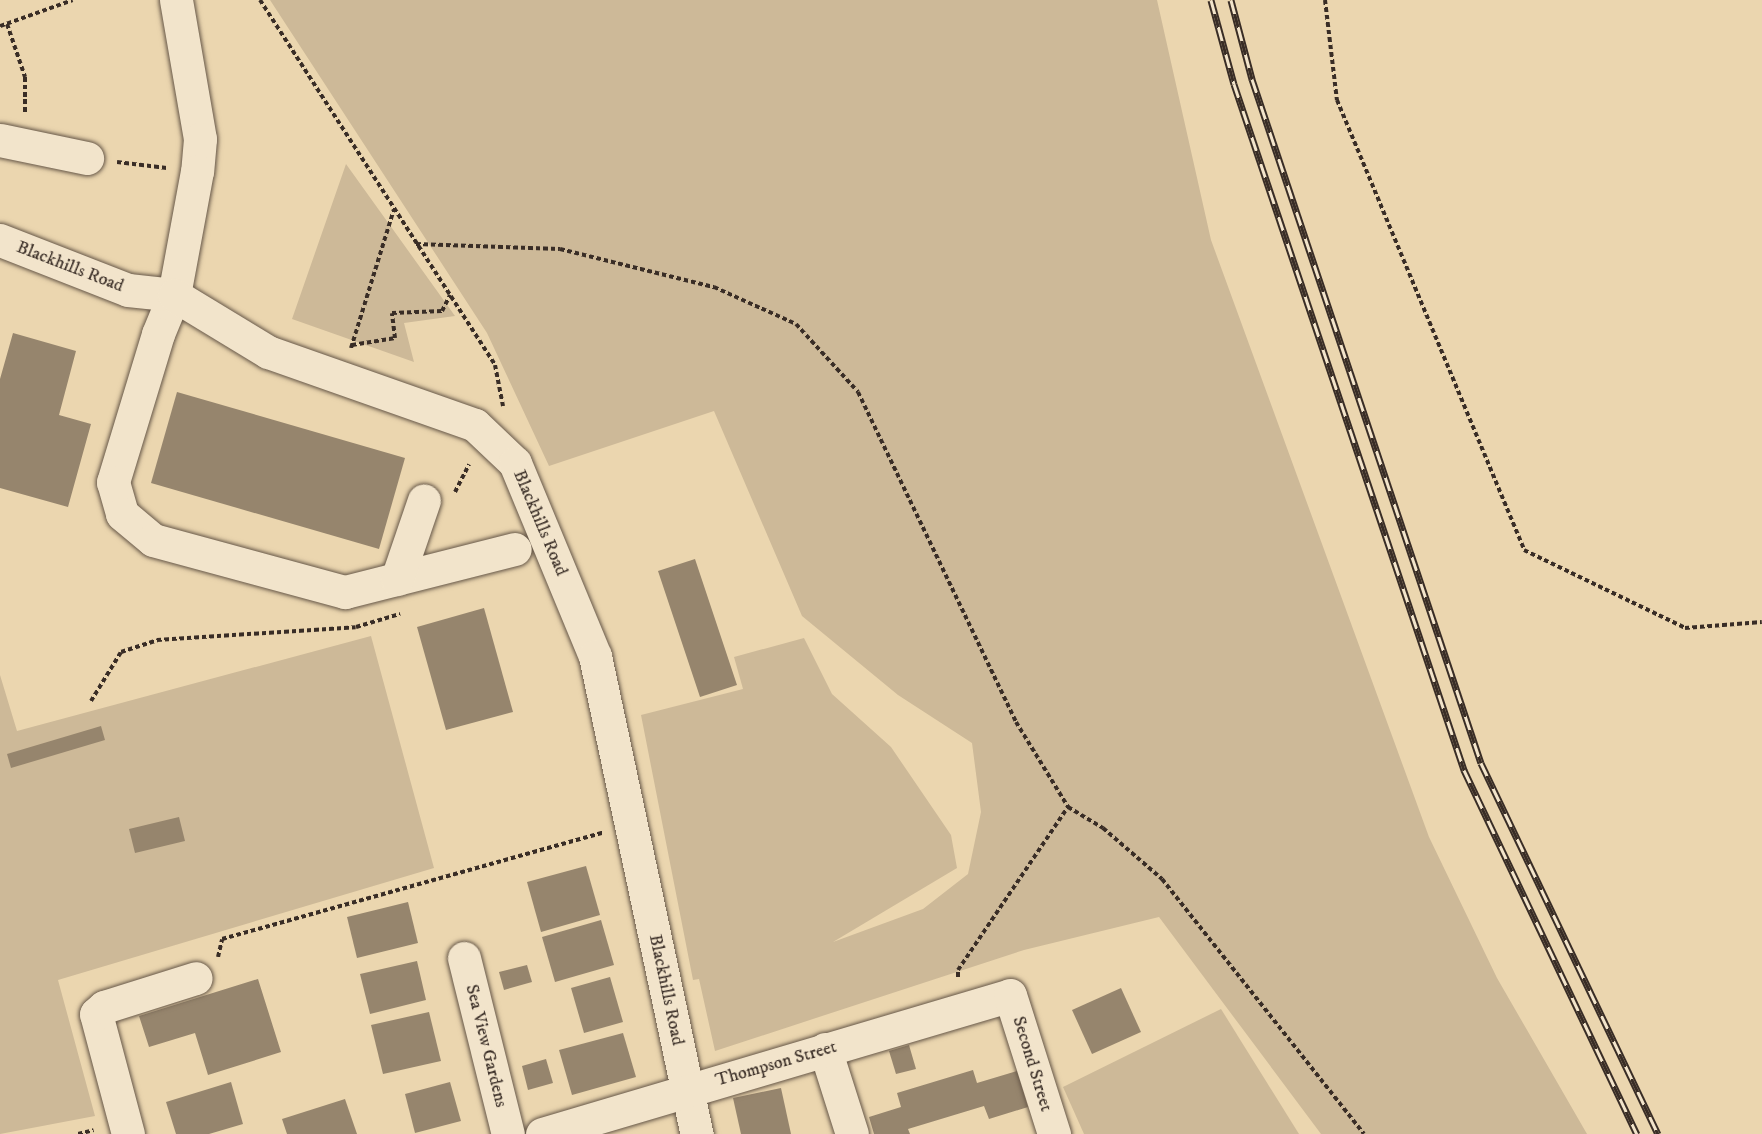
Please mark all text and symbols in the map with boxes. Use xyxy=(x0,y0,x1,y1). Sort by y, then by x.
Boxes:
street label: Blackhills Road xyxy=(13,237,127,297)
street label: Blackhills Road xyxy=(508,467,572,579)
street label: Blackhills Road xyxy=(644,932,688,1048)
street label: Sea View Gardens xyxy=(460,982,512,1110)
street label: Second Street xyxy=(1007,1014,1057,1114)
street label: Thompson Street xyxy=(713,1036,839,1092)

